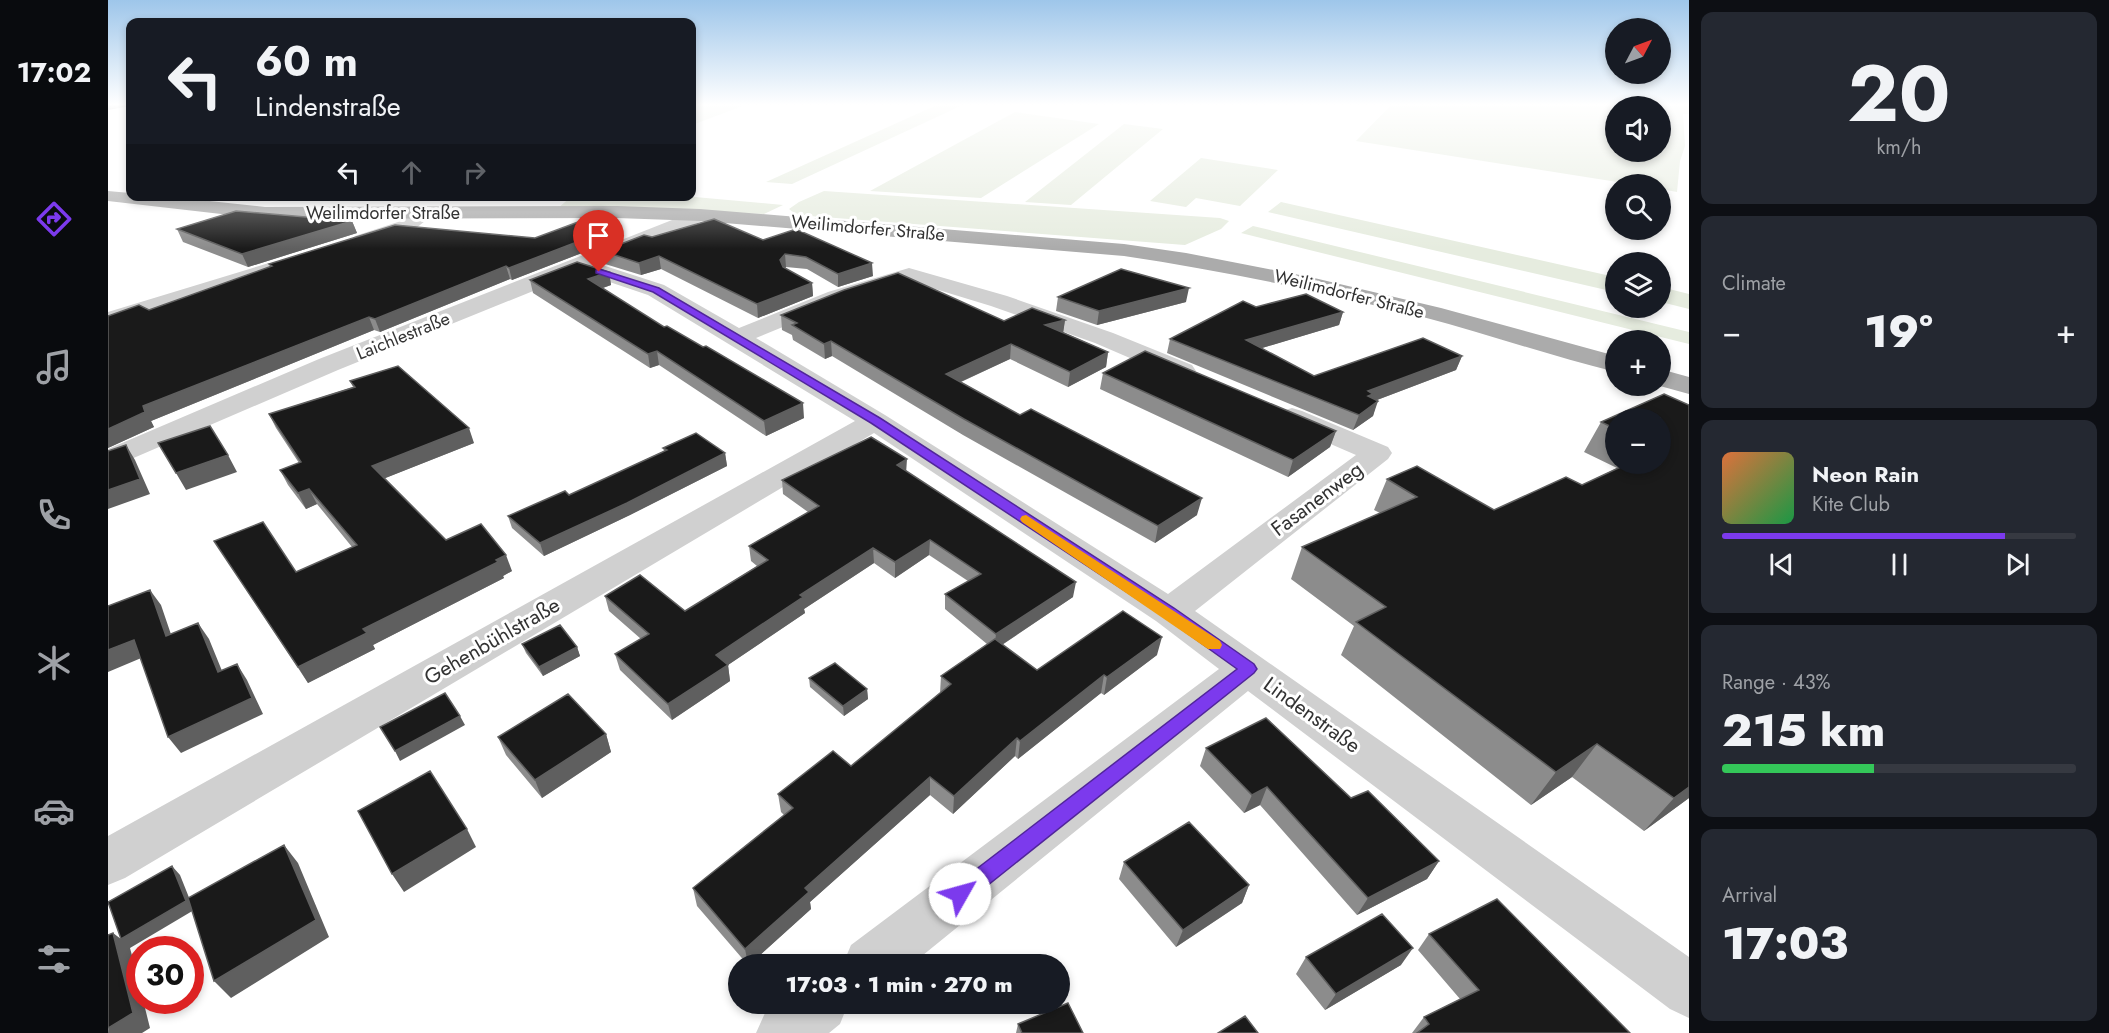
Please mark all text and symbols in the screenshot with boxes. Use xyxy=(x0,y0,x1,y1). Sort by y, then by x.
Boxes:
north arrow xyxy=(1605,18,1671,84)
map controls xyxy=(1605,18,1671,474)
text: 60 m xyxy=(255,31,358,92)
text: 20 xyxy=(1848,38,1950,150)
icon: left xyxy=(156,42,234,120)
text: 17:02 xyxy=(17,53,91,92)
text: Lindenstraße xyxy=(255,87,401,126)
button: sound xyxy=(1605,96,1671,162)
text: km/h xyxy=(1876,133,1922,162)
icon: left xyxy=(332,156,365,189)
icon: ahead xyxy=(395,156,428,189)
icon: right xyxy=(458,156,491,189)
button: search xyxy=(1605,174,1671,240)
icon: directions xyxy=(33,198,75,240)
street label: Weilimdorfer Straße xyxy=(306,200,460,226)
street label: Weilimdorfer Straße xyxy=(790,208,946,248)
pin xyxy=(573,210,624,272)
icon: arrive xyxy=(582,219,615,252)
button: layers xyxy=(1605,252,1671,318)
street label: Weilimdorfer Straße xyxy=(1271,263,1427,325)
text: Climate xyxy=(1722,269,1786,298)
text: 19° xyxy=(1864,299,1933,364)
street label: Laichlestraße xyxy=(352,305,454,367)
text: − xyxy=(1722,308,1741,355)
text: + xyxy=(2056,308,2076,355)
button: + xyxy=(1605,330,1671,396)
icon: music xyxy=(33,346,75,388)
button: − xyxy=(1605,408,1671,474)
street label: Fasanenweg xyxy=(1265,455,1369,543)
text: Neon Rain xyxy=(1812,458,1919,490)
text: Kite Club xyxy=(1812,490,1890,519)
icon: phone xyxy=(33,494,75,536)
icon: previous xyxy=(1765,548,1798,581)
icon: pause xyxy=(1883,548,1916,581)
icon: next xyxy=(2001,548,2034,581)
street label: Gehenbühlstraße xyxy=(419,590,566,692)
icon: climate xyxy=(33,642,75,684)
text: Range · 43% xyxy=(1722,668,1831,697)
street label: Lindenstraße xyxy=(1257,670,1367,761)
text: 215 km xyxy=(1722,698,1885,763)
icon: car xyxy=(33,790,75,832)
position arrow xyxy=(928,862,992,926)
text: Arrival xyxy=(1722,881,1777,910)
text: 17:03 xyxy=(1722,911,1848,976)
speed limit sign: 30 xyxy=(126,936,204,1014)
icon: filters xyxy=(33,938,75,980)
text: 17:03 · 1 min · 270 m xyxy=(786,968,1012,1000)

